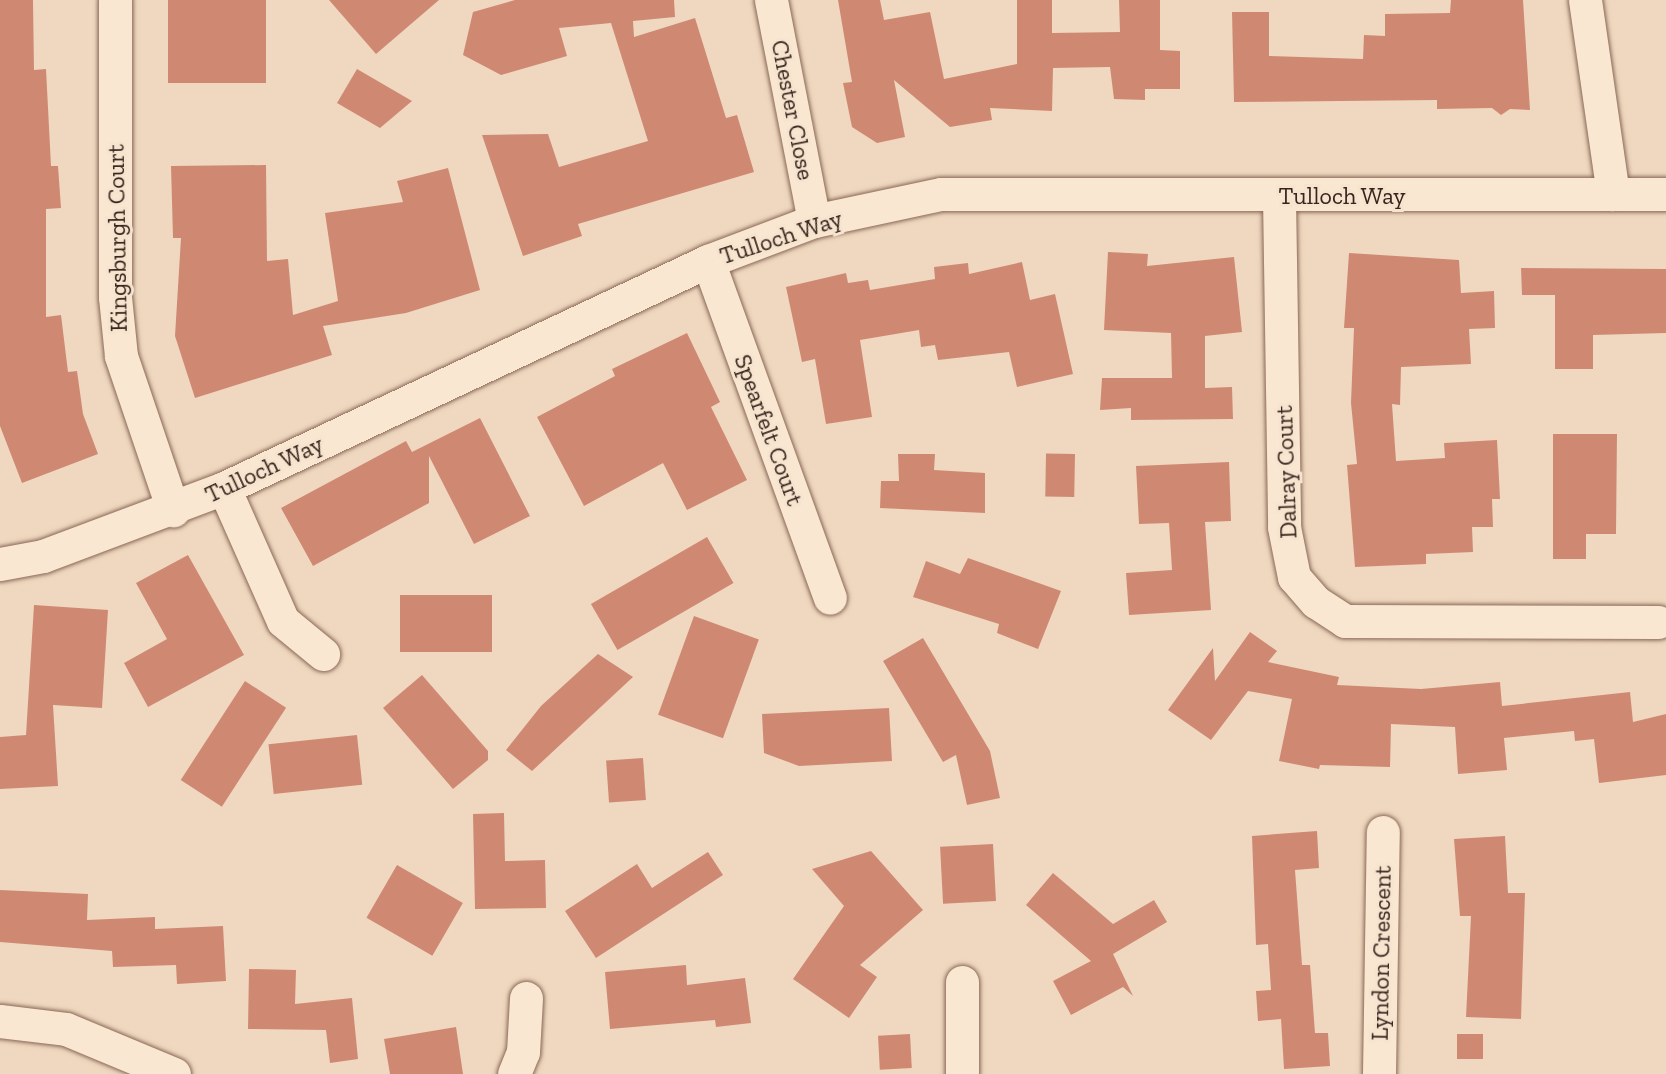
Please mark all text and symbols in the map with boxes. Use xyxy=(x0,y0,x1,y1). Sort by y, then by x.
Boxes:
street label: Chester Close xyxy=(765,37,821,183)
street label: Kingsburgh Court xyxy=(101,144,133,332)
street label: Tulloch Way xyxy=(1278,182,1406,210)
street label: Tulloch Way xyxy=(716,204,846,270)
street label: Spearfelt Court xyxy=(728,351,810,509)
street label: Dalray Court xyxy=(1269,405,1303,539)
street label: Tulloch Way xyxy=(200,429,328,509)
street label: Lyndon Crescent xyxy=(1365,865,1397,1041)

